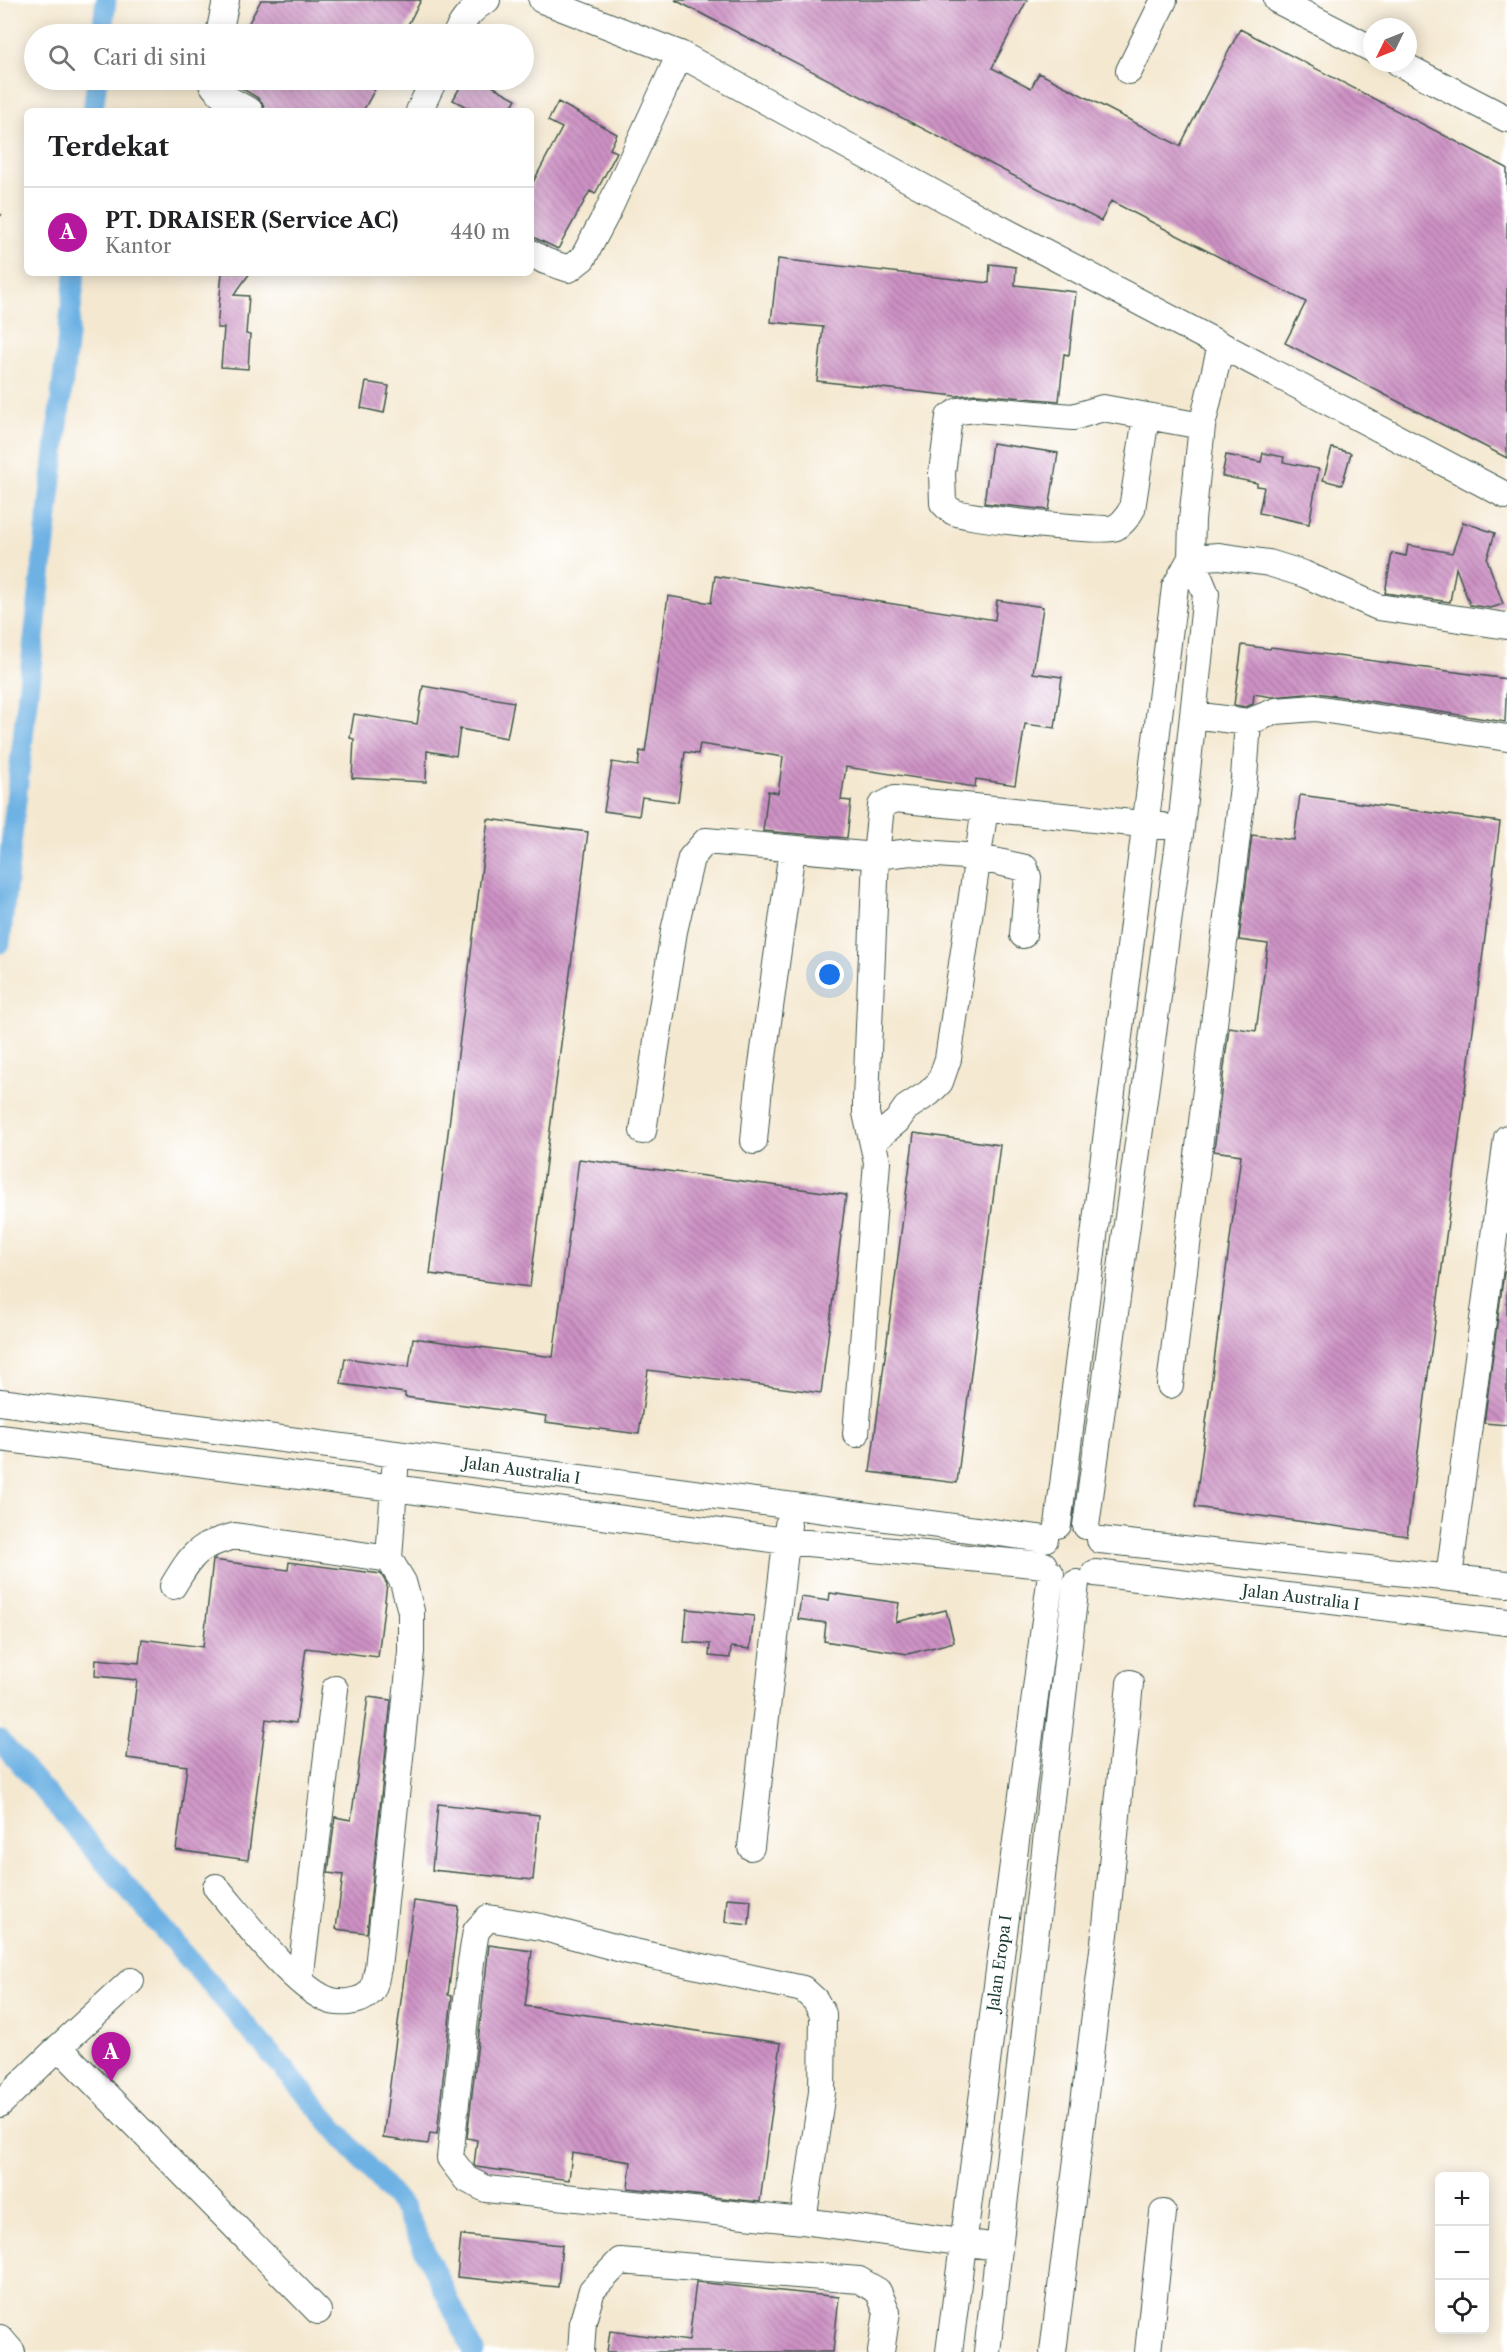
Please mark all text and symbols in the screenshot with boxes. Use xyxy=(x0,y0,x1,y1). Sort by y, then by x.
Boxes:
north arrow xyxy=(1363,18,1417,72)
search box xyxy=(24,24,534,90)
icon: search xyxy=(45,41,78,74)
text: Cari di sini xyxy=(93,44,206,71)
text: Terdekat xyxy=(48,131,169,163)
text: PT. DRAISER (Service AC) xyxy=(105,207,398,234)
text: A xyxy=(60,220,75,244)
text: 440 m xyxy=(450,220,510,244)
text: Kantor xyxy=(105,234,171,258)
your location xyxy=(815,960,844,989)
street label: Jalan Australia I xyxy=(459,1451,582,1488)
street label: Jalan Australia I xyxy=(1238,1580,1361,1614)
street label: Jalan Eropa I xyxy=(982,1914,1016,2015)
pin: A xyxy=(92,2032,130,2082)
map controls xyxy=(1435,2172,1489,2334)
button: + xyxy=(1435,2172,1489,2226)
button: − xyxy=(1435,2226,1489,2280)
button: locate xyxy=(1435,2280,1489,2334)

